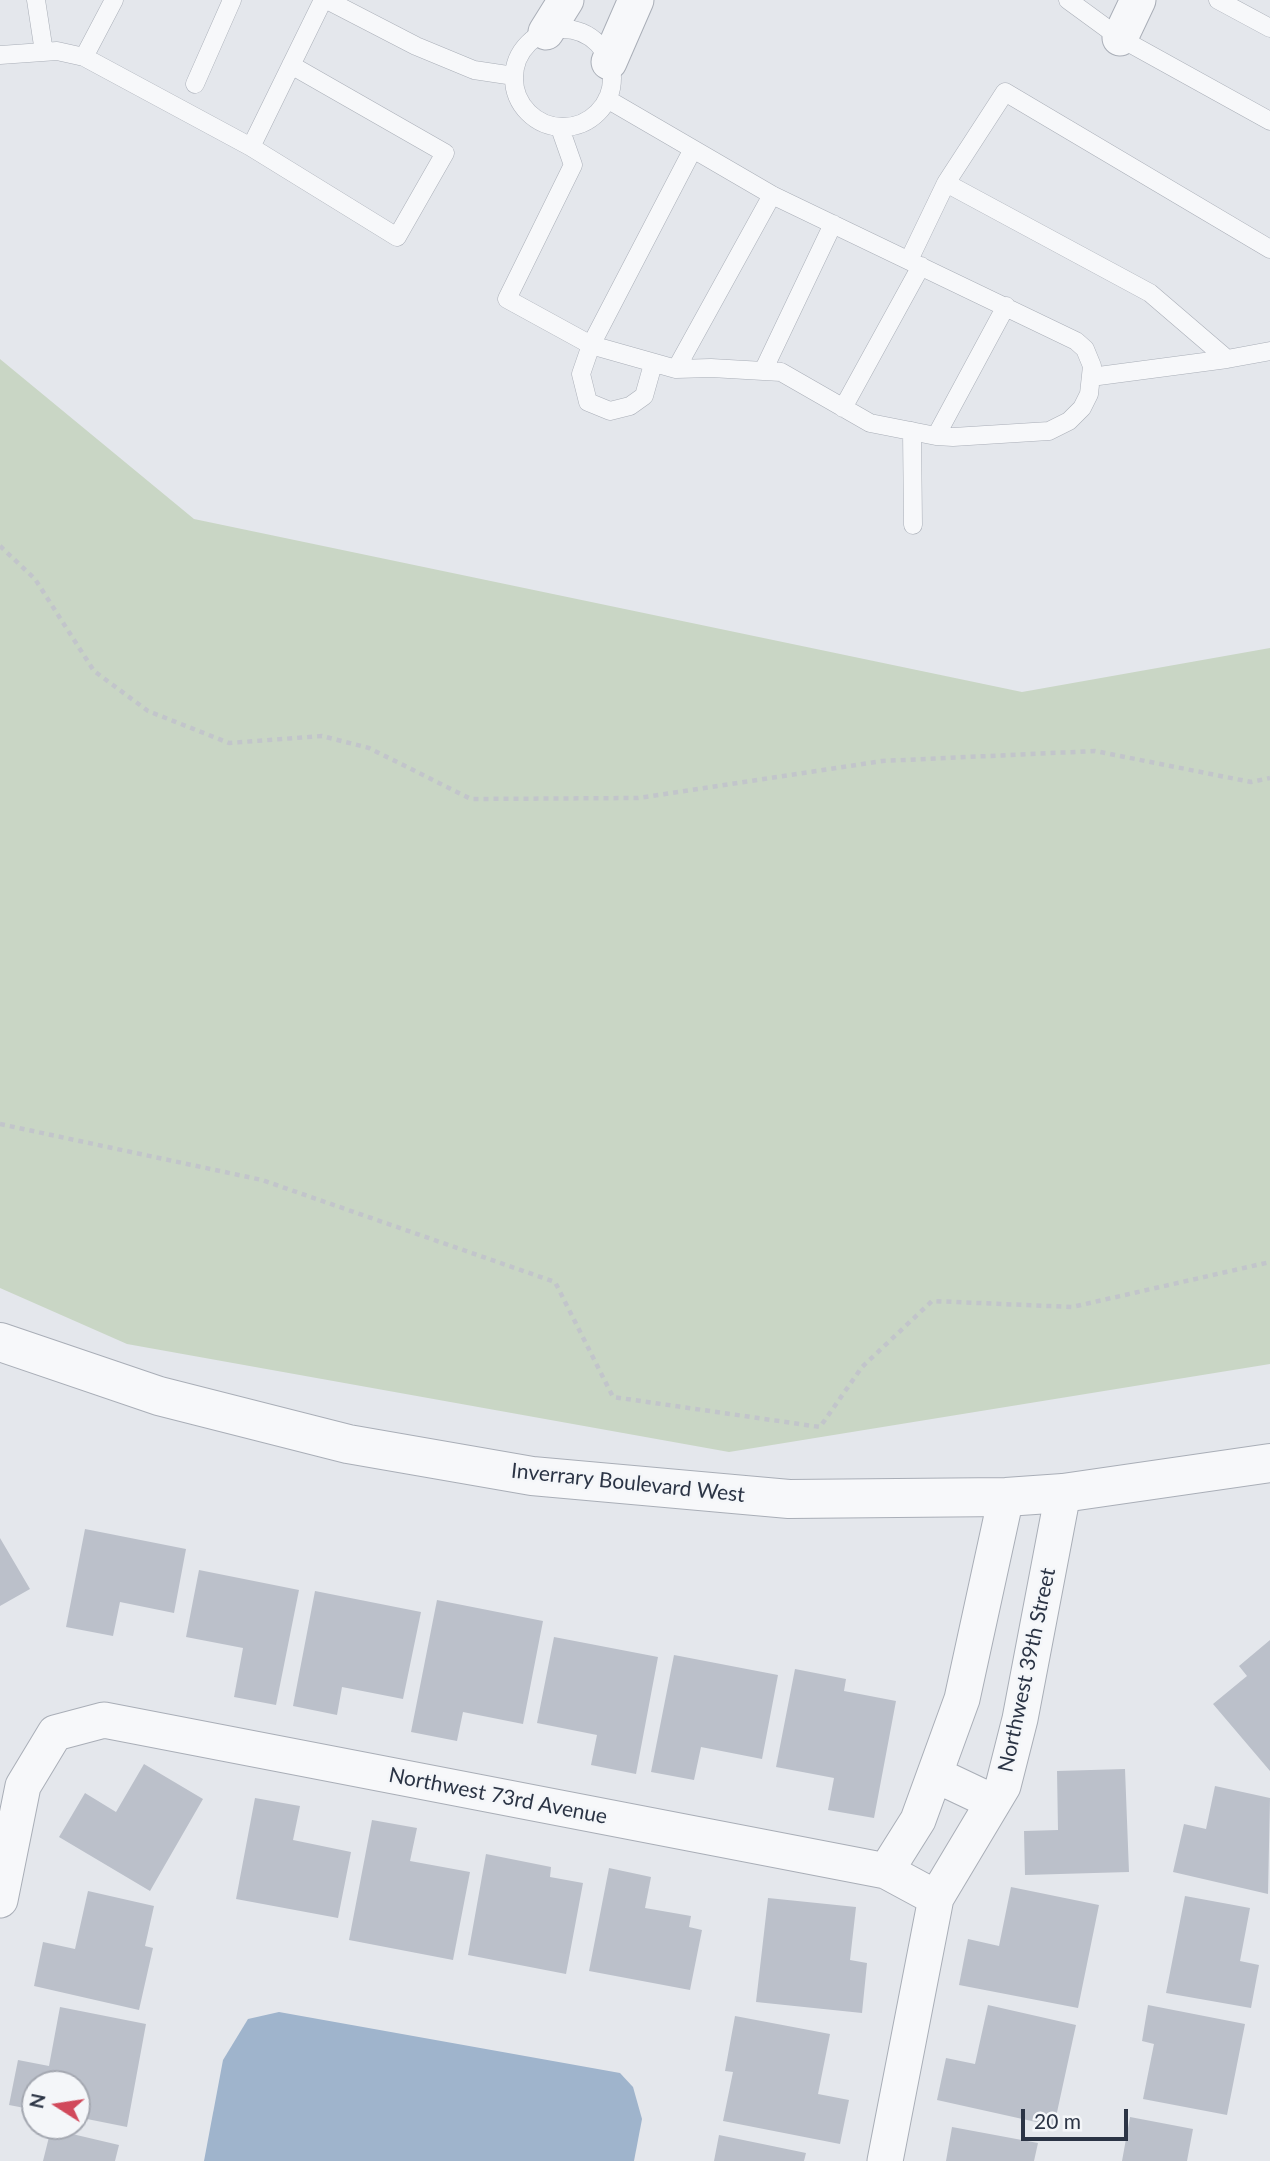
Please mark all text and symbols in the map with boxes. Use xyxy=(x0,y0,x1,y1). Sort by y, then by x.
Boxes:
street label: Inverrary Boulevard West xyxy=(510,1458,746,1508)
street label: Northwest 39th Street xyxy=(993,1566,1061,1774)
street label: Northwest 73rd Avenue xyxy=(387,1762,609,1830)
north arrow xyxy=(21,2070,91,2140)
text: N xyxy=(24,2091,50,2111)
scale bar xyxy=(1025,2094,1132,2138)
text: 20 m xyxy=(1034,2108,1081,2133)

